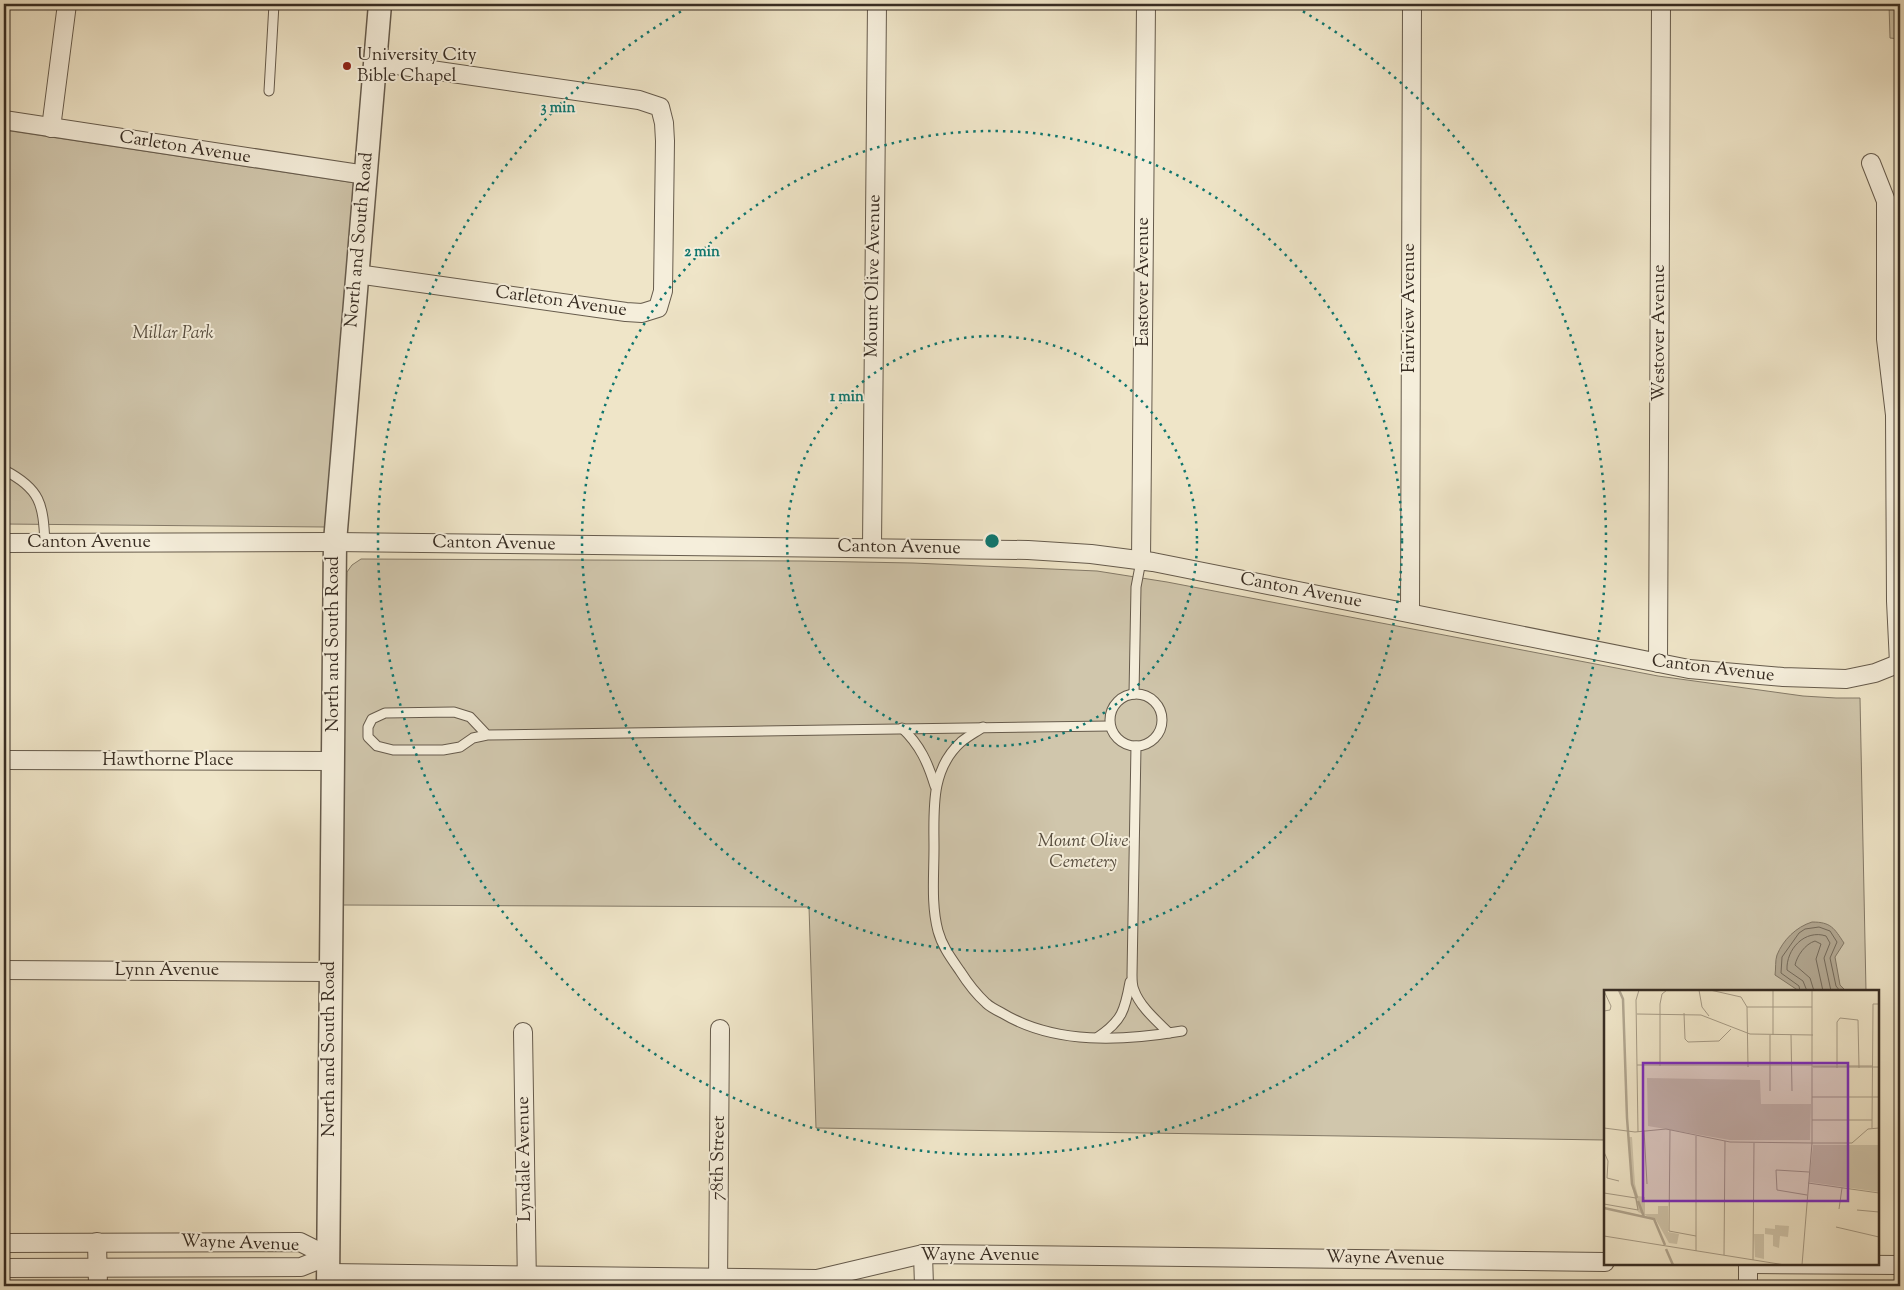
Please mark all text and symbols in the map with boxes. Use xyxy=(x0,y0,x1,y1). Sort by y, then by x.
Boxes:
place label: University City Bible Chapel xyxy=(357,43,477,90)
marker: University City Bible Chapel xyxy=(341,60,353,72)
text: 3 min xyxy=(541,98,576,119)
street label: Carleton Avenue xyxy=(117,125,253,171)
street label: North and South Road xyxy=(339,151,381,329)
street label: Mount Olive Avenue xyxy=(860,194,888,358)
street label: Eastover Avenue xyxy=(1131,217,1157,347)
text: 2 min xyxy=(684,242,720,263)
street label: Fairview Avenue xyxy=(1397,243,1423,373)
street label: Westover Avenue xyxy=(1647,264,1673,402)
street label: Carleton Avenue xyxy=(493,280,629,324)
park label: Millar Park xyxy=(132,321,214,347)
text: 1 min xyxy=(830,387,864,408)
street label: Canton Avenue xyxy=(27,530,151,556)
street label: Canton Avenue xyxy=(432,530,556,558)
centre of rings xyxy=(983,532,1001,550)
street label: Canton Avenue xyxy=(837,534,961,562)
street label: North and South Road xyxy=(321,556,347,732)
street label: Canton Avenue xyxy=(1238,566,1364,616)
street label: Canton Avenue xyxy=(1650,649,1776,689)
street label: Hawthorne Place xyxy=(102,748,234,774)
park label: Mount Olive Cemetery xyxy=(1038,829,1129,876)
street label: Lynn Avenue xyxy=(115,958,219,984)
street label: North and South Road xyxy=(317,961,343,1137)
inset map xyxy=(1604,990,1879,1265)
street label: Lyndale Avenue xyxy=(511,1096,539,1222)
street label: 78th Street xyxy=(705,1115,733,1201)
street label: Wayne Avenue xyxy=(180,1229,300,1259)
street label: Wayne Avenue xyxy=(921,1243,1039,1269)
street label: Wayne Avenue xyxy=(1325,1245,1445,1273)

